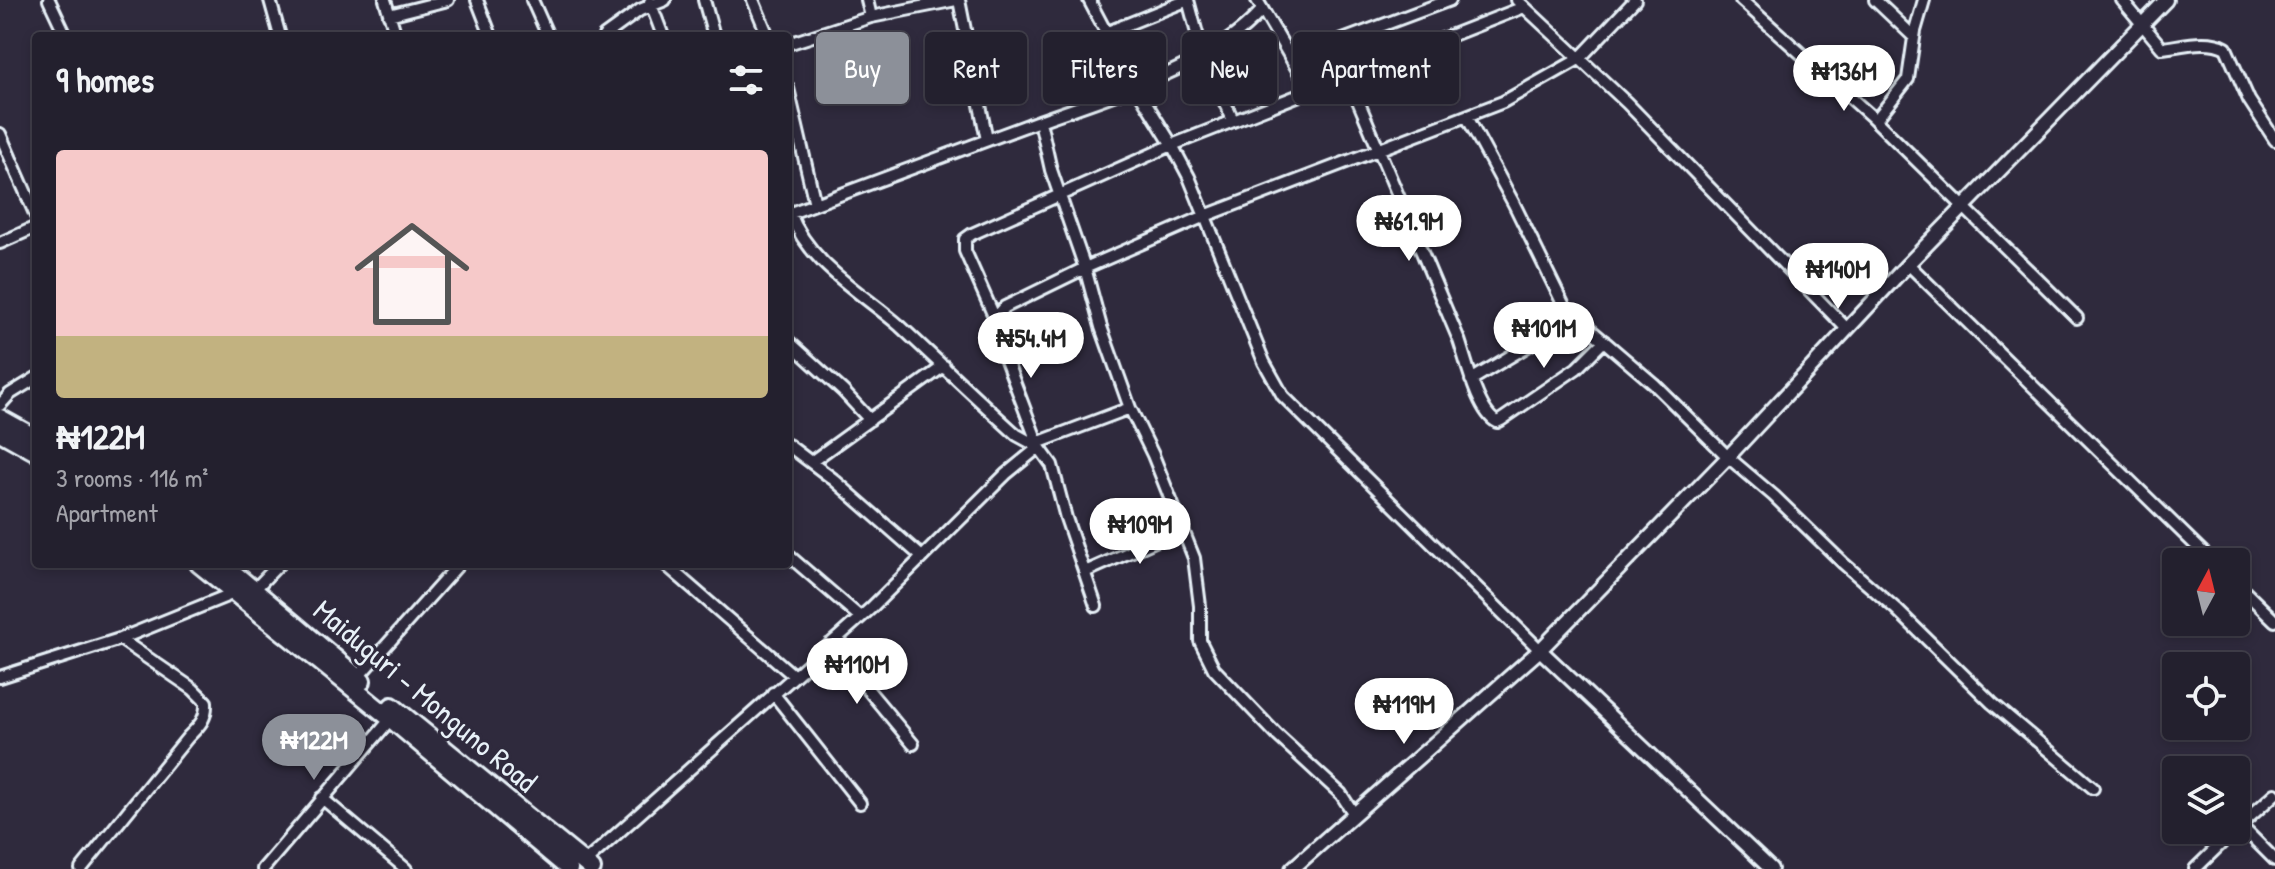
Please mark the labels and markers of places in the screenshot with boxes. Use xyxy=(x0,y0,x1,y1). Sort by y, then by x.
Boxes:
pin: ₦136M xyxy=(1788,45,1900,113)
pin: ₦61.9M xyxy=(1344,195,1474,263)
pin: ₦140M xyxy=(1782,243,1894,311)
pin: ₦101M xyxy=(1488,302,1600,370)
pin: ₦54.4M xyxy=(966,312,1096,380)
pin: ₦109M xyxy=(1084,498,1196,566)
pin: ₦110M xyxy=(801,638,913,706)
pin: ₦119M xyxy=(1348,678,1460,746)
pin: ₦122M xyxy=(258,714,370,782)

